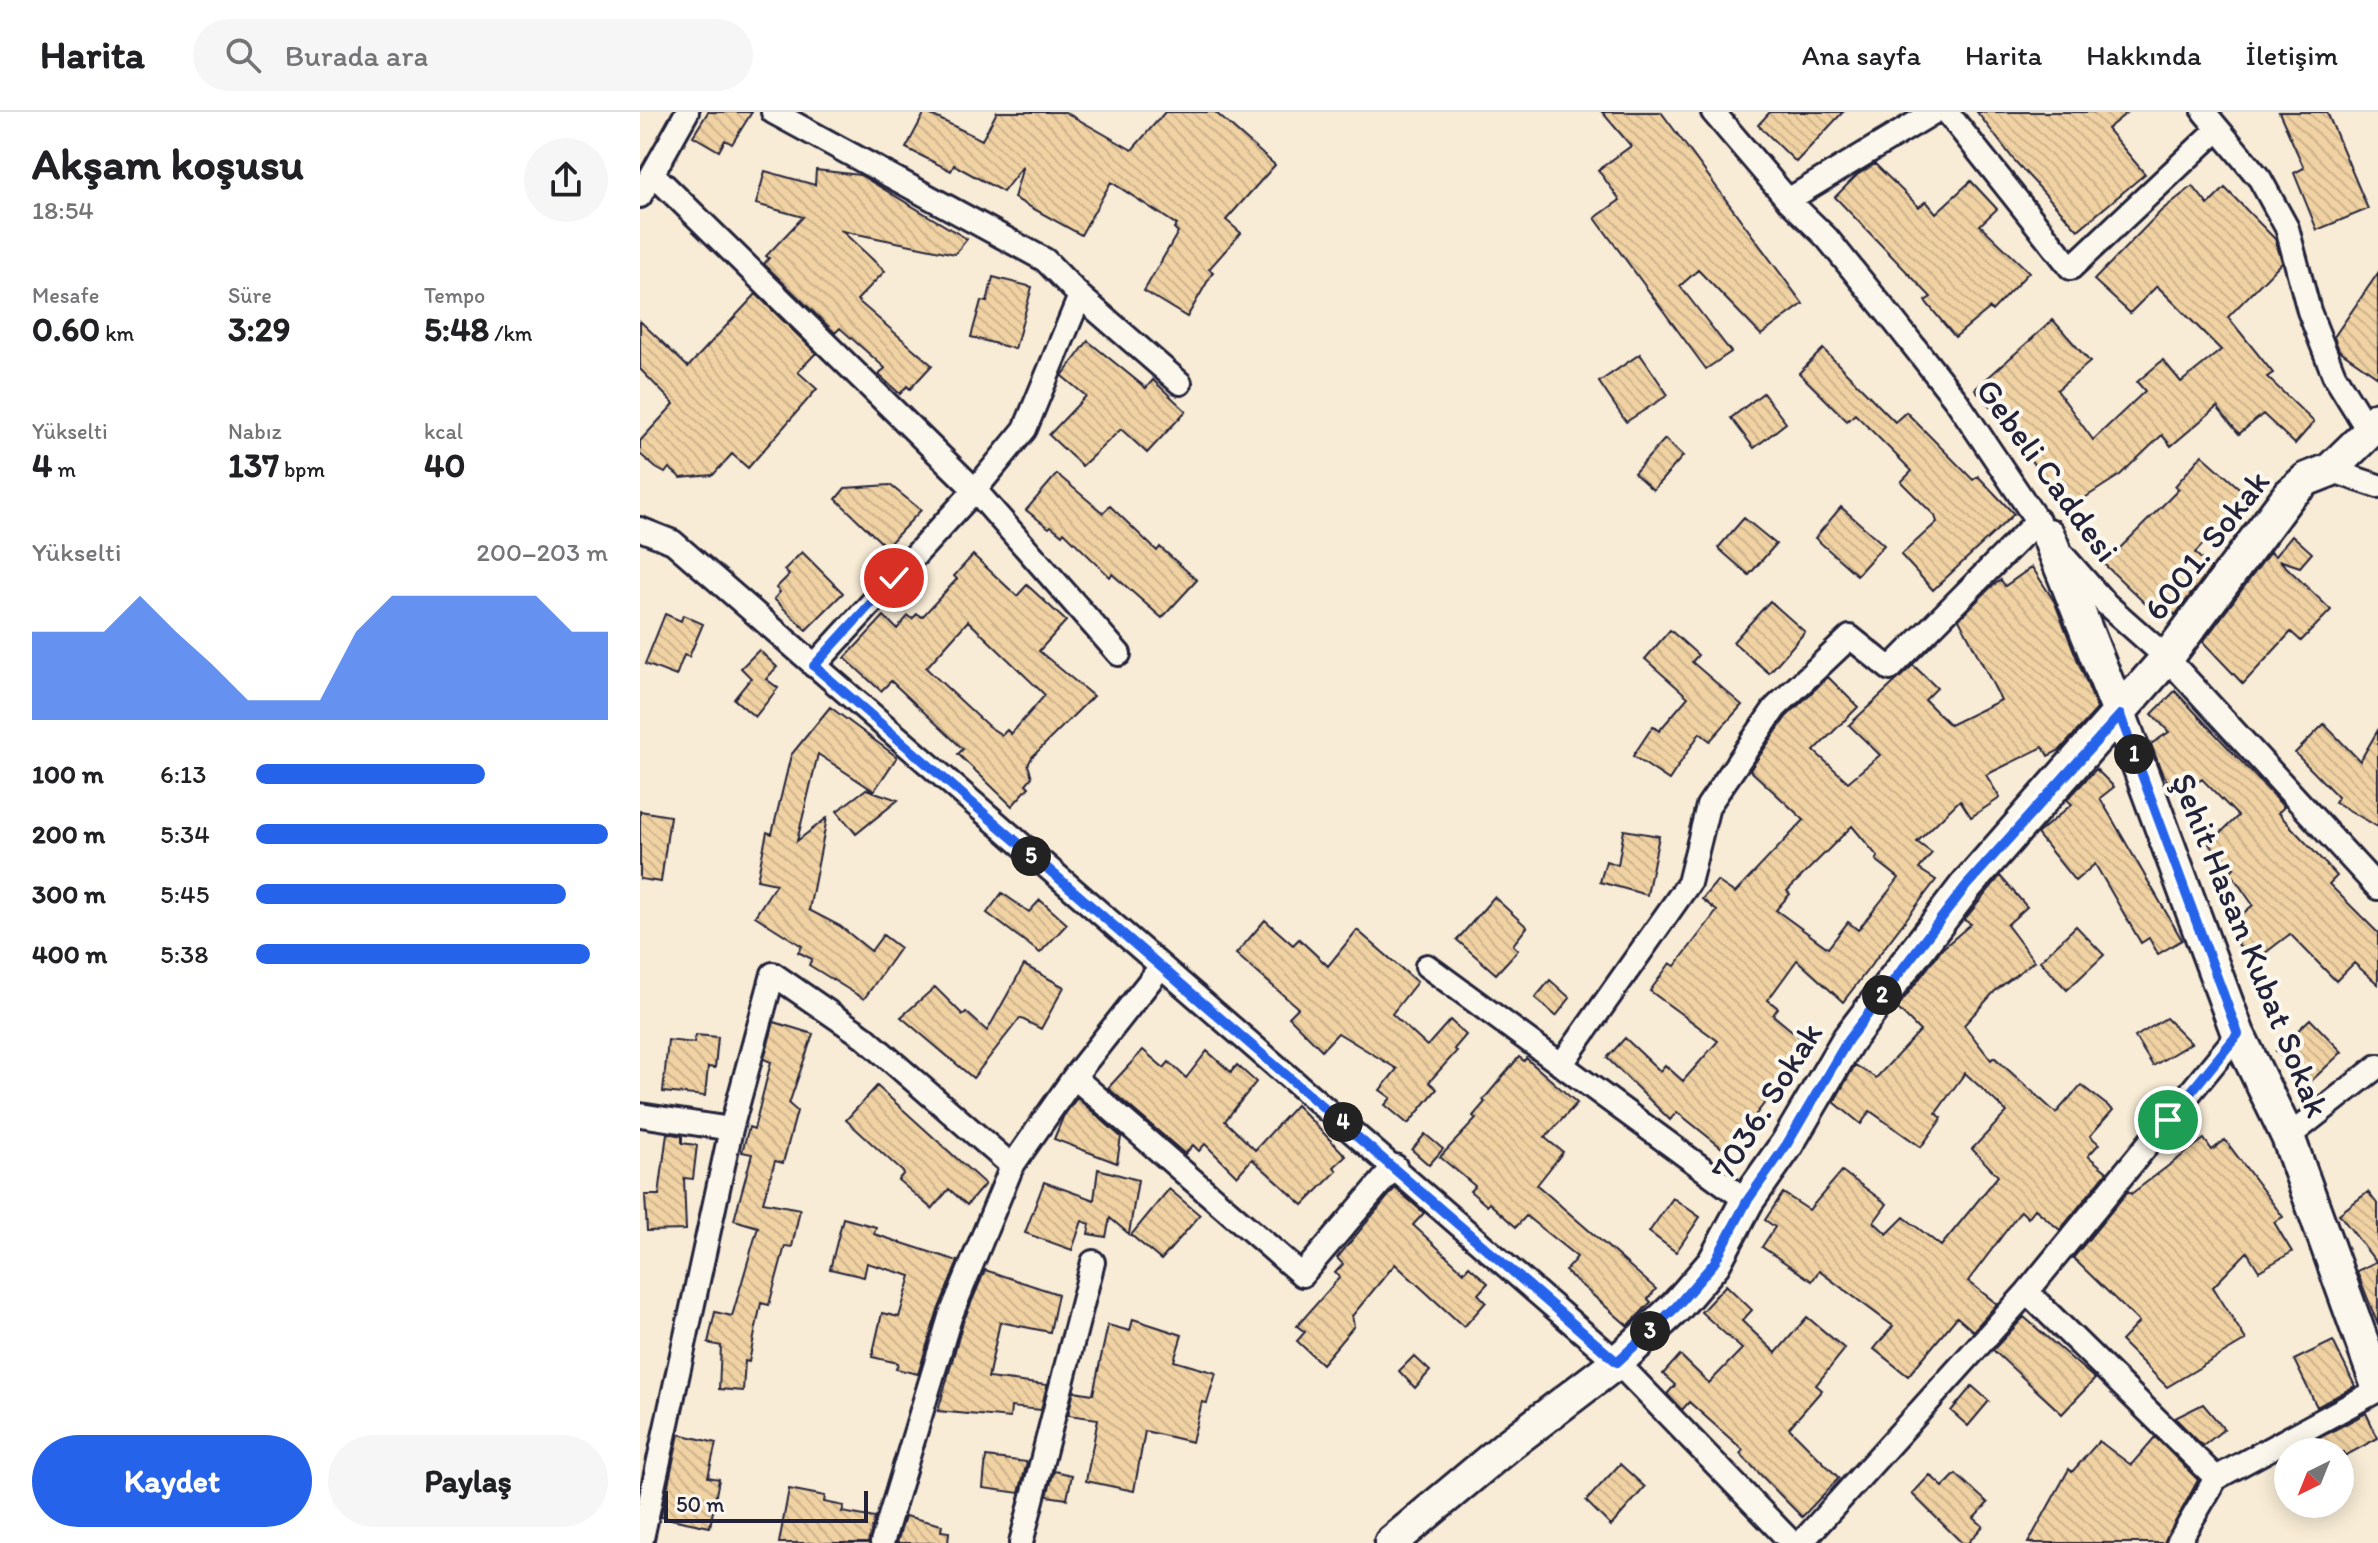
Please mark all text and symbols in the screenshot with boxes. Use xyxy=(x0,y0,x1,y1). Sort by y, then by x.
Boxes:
search box xyxy=(193,19,753,91)
text: Harita xyxy=(40,32,145,78)
icon: search xyxy=(221,33,265,77)
text: Burada ara xyxy=(285,37,428,74)
text: Ana sayfa xyxy=(1802,38,1921,72)
text: Harita xyxy=(1965,38,2042,72)
text: Hakkında xyxy=(2086,38,2201,72)
text: İletişim xyxy=(2245,38,2338,72)
text: Akşam koşusu xyxy=(32,137,304,190)
button: share xyxy=(524,138,608,222)
text: 18:54 xyxy=(32,194,94,226)
text: Mesafe xyxy=(32,282,99,309)
text: Süre xyxy=(228,282,272,309)
text: Tempo xyxy=(424,282,485,309)
text: 0.60 xyxy=(32,309,100,350)
text: 3:29 xyxy=(228,309,291,350)
text: 5:48 xyxy=(424,309,489,350)
text: km xyxy=(100,320,134,347)
text: /km xyxy=(489,320,533,347)
street label: Gebeli Caddesi xyxy=(1967,371,2128,570)
text: Yükselti xyxy=(32,418,108,445)
text: Nabız xyxy=(228,418,282,445)
text: kcal xyxy=(424,418,463,445)
text: 4 xyxy=(32,445,52,486)
text: 137 xyxy=(228,445,279,486)
text: 40 xyxy=(424,445,465,486)
text: m xyxy=(52,456,76,483)
text: bpm xyxy=(279,456,325,483)
street label: 6001. Sokak xyxy=(2135,462,2278,629)
text: Yükselti xyxy=(32,536,121,568)
text: 200–203 m xyxy=(476,536,608,568)
pin xyxy=(860,544,928,612)
icon: check xyxy=(872,556,916,600)
pin: 1 xyxy=(2114,734,2154,774)
text: 1 xyxy=(2129,740,2139,767)
text: 100 m xyxy=(32,758,104,790)
text: 6:13 xyxy=(160,758,206,790)
street label: Şehit Hasan Kubat Sokak xyxy=(2163,767,2338,1123)
text: 200 m xyxy=(32,818,105,850)
text: 5:34 xyxy=(160,818,210,850)
pin: 5 xyxy=(1011,836,1051,876)
text: 5 xyxy=(1025,842,1037,869)
text: 300 m xyxy=(32,878,106,910)
text: 5:45 xyxy=(160,878,209,910)
text: 400 m xyxy=(32,938,107,970)
text: 5:38 xyxy=(160,938,208,970)
pin: 2 xyxy=(1862,975,1902,1015)
text: 2 xyxy=(1876,981,1888,1008)
street label: 7036. Sokak xyxy=(1702,1015,1831,1188)
pin xyxy=(2134,1086,2202,1154)
icon: arrive xyxy=(2146,1098,2190,1142)
pin: 4 xyxy=(1323,1102,1363,1142)
text: 4 xyxy=(1336,1108,1350,1135)
pin: 3 xyxy=(1630,1311,1670,1351)
text: 3 xyxy=(1644,1317,1656,1344)
button: Kaydet xyxy=(32,1435,312,1527)
button: Paylaş xyxy=(328,1435,608,1527)
north arrow xyxy=(2274,1438,2354,1518)
map controls xyxy=(2274,1438,2354,1518)
scale bar xyxy=(664,1487,868,1523)
text: 50 m xyxy=(676,1491,725,1518)

